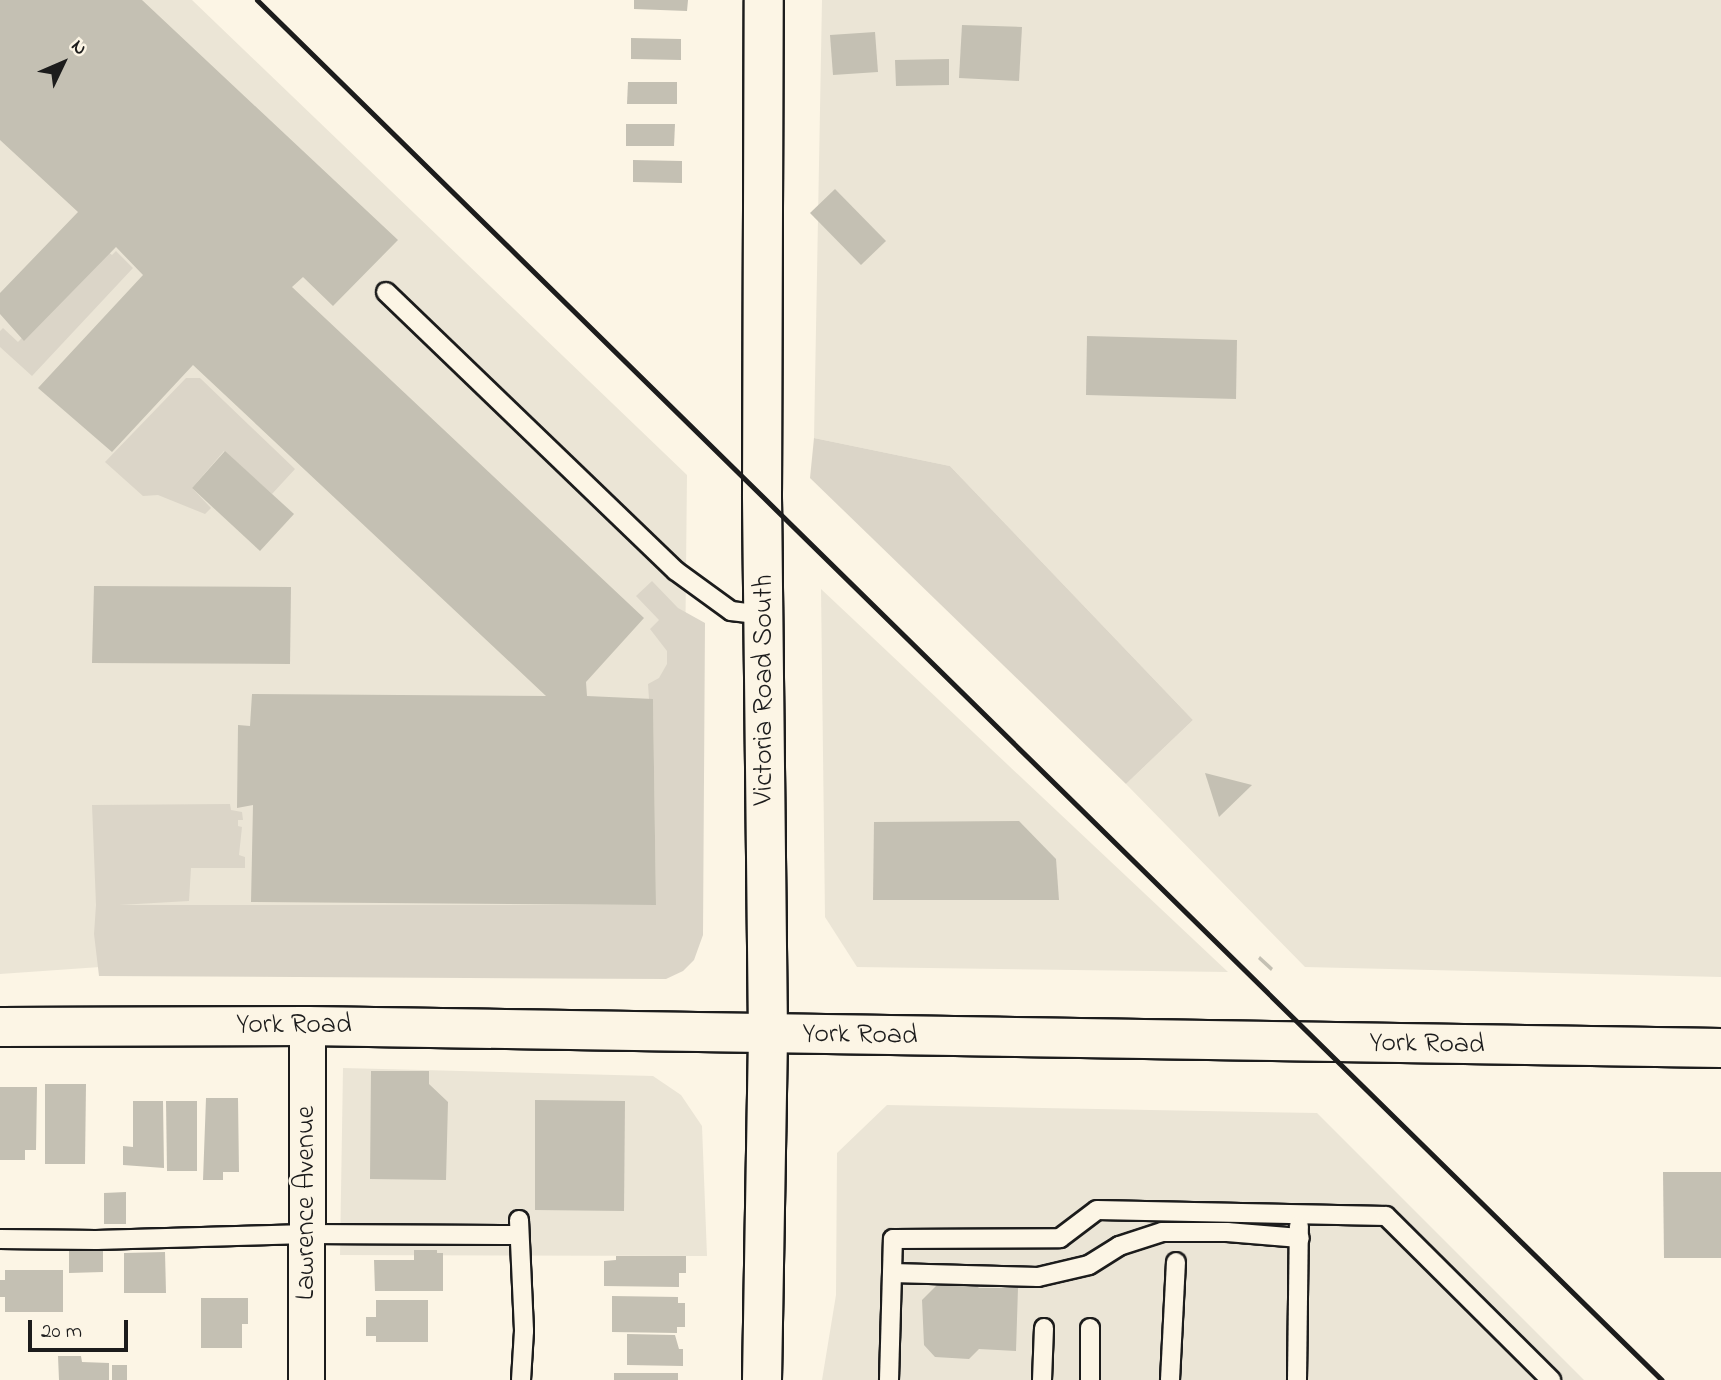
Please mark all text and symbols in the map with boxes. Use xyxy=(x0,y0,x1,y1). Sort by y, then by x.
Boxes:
north arrow xyxy=(28,28,98,98)
text: N xyxy=(64,34,93,62)
street label: Victoria Road South xyxy=(748,575,782,805)
street label: York Road xyxy=(236,1009,352,1043)
street label: York Road xyxy=(802,1018,918,1054)
street label: York Road xyxy=(1369,1027,1485,1063)
street label: Lawrence Avenue xyxy=(290,1106,324,1300)
scale bar xyxy=(32,1306,131,1350)
text: 20 m xyxy=(41,1317,82,1347)

